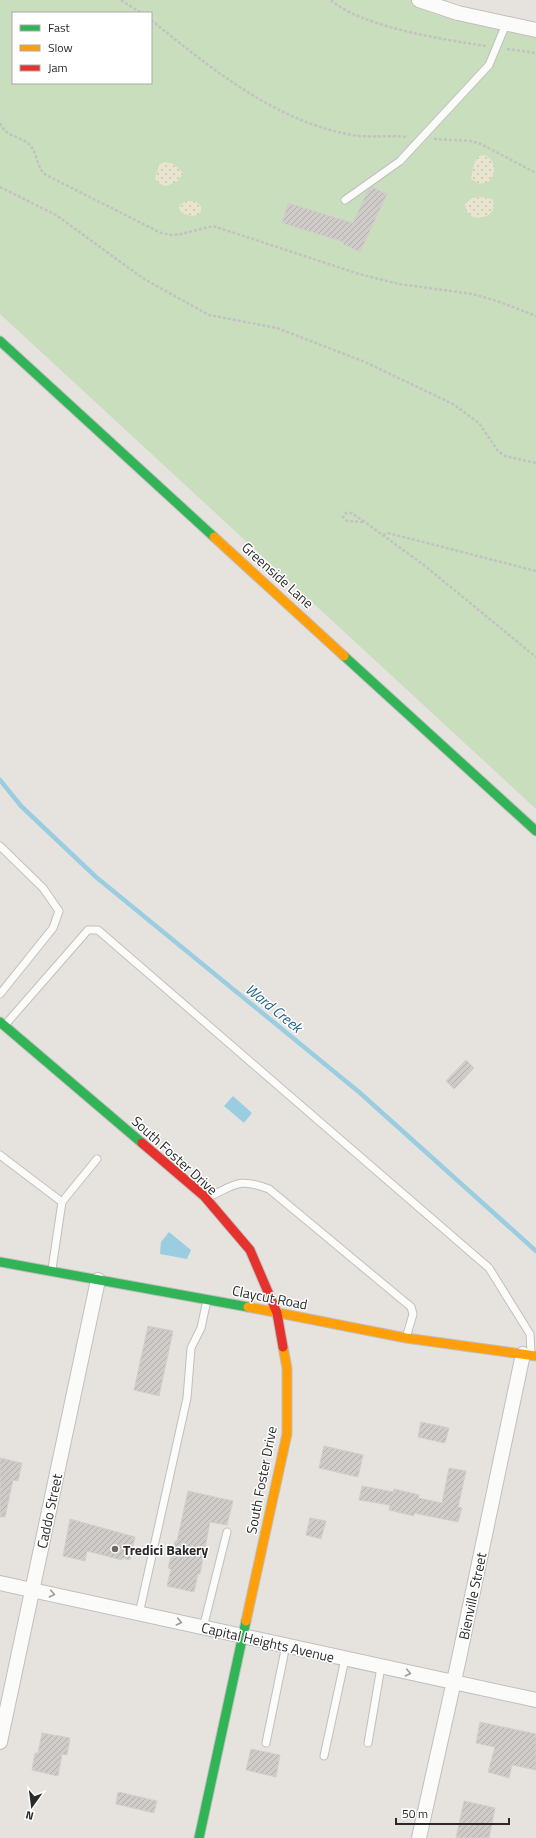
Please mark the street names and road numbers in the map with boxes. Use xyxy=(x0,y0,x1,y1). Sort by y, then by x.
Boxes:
street label: Greenside Lane xyxy=(237,537,319,613)
street label: South Foster Drive xyxy=(127,1111,223,1199)
street label: Claycut Road xyxy=(231,1279,309,1315)
street label: South Foster Drive xyxy=(240,1424,282,1536)
street label: Caddo Street xyxy=(31,1472,67,1550)
street label: Bienville Street xyxy=(453,1550,492,1642)
street label: Capital Heights Avenue xyxy=(199,1616,337,1668)

